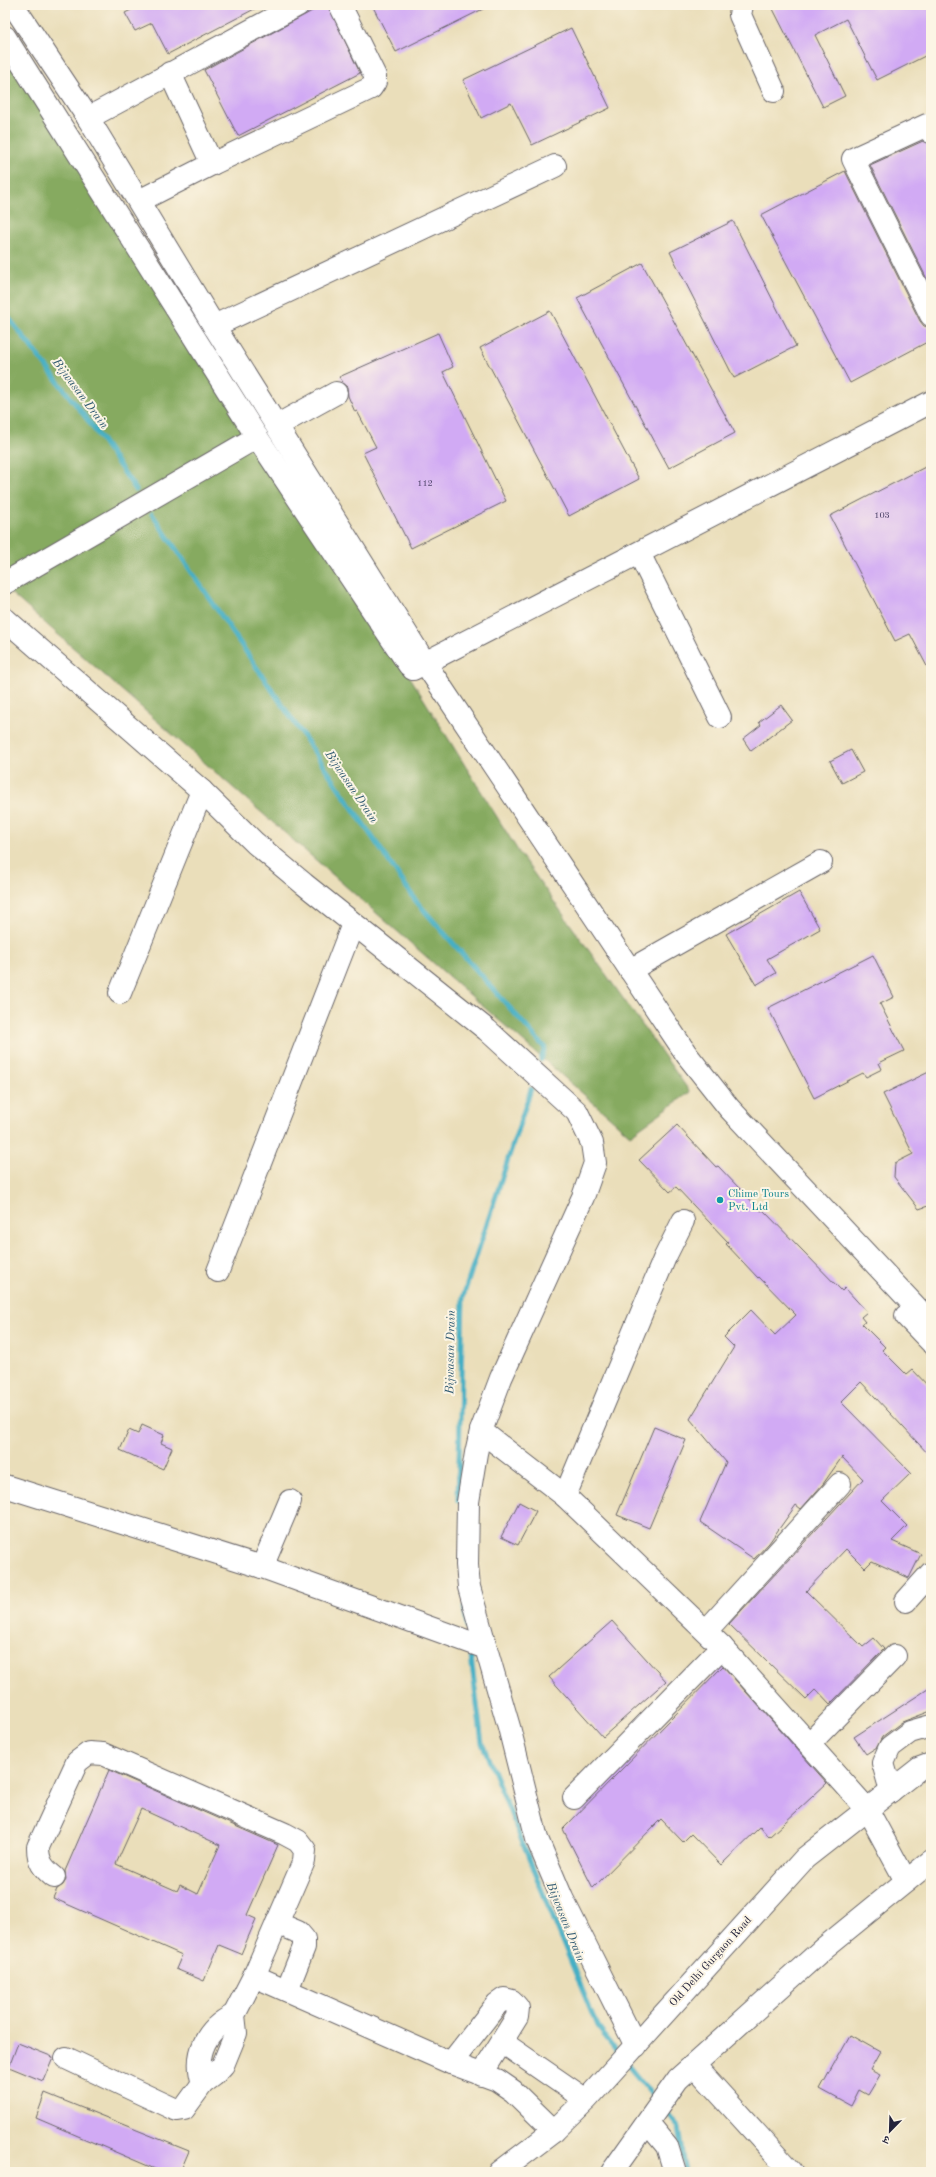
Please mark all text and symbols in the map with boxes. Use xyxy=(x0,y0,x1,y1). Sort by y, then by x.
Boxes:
water label: Bijwasan Drain xyxy=(49,356,110,431)
house number: 112 xyxy=(417,479,433,488)
house number: 103 xyxy=(874,511,890,520)
water label: Bijwasan Drain xyxy=(322,748,380,825)
place label: Chime Tours Pvt. Ltd xyxy=(728,1189,789,1213)
marker: Chime Tours Pvt. Ltd xyxy=(715,1195,725,1205)
water label: Bijwasan Drain xyxy=(444,1310,458,1395)
water label: Bijwasan Drain xyxy=(543,1880,586,1963)
street label: Old Delhi Gurgaon Road xyxy=(668,1915,754,2009)
north arrow xyxy=(870,2111,910,2151)
text: उ xyxy=(881,2132,892,2145)

